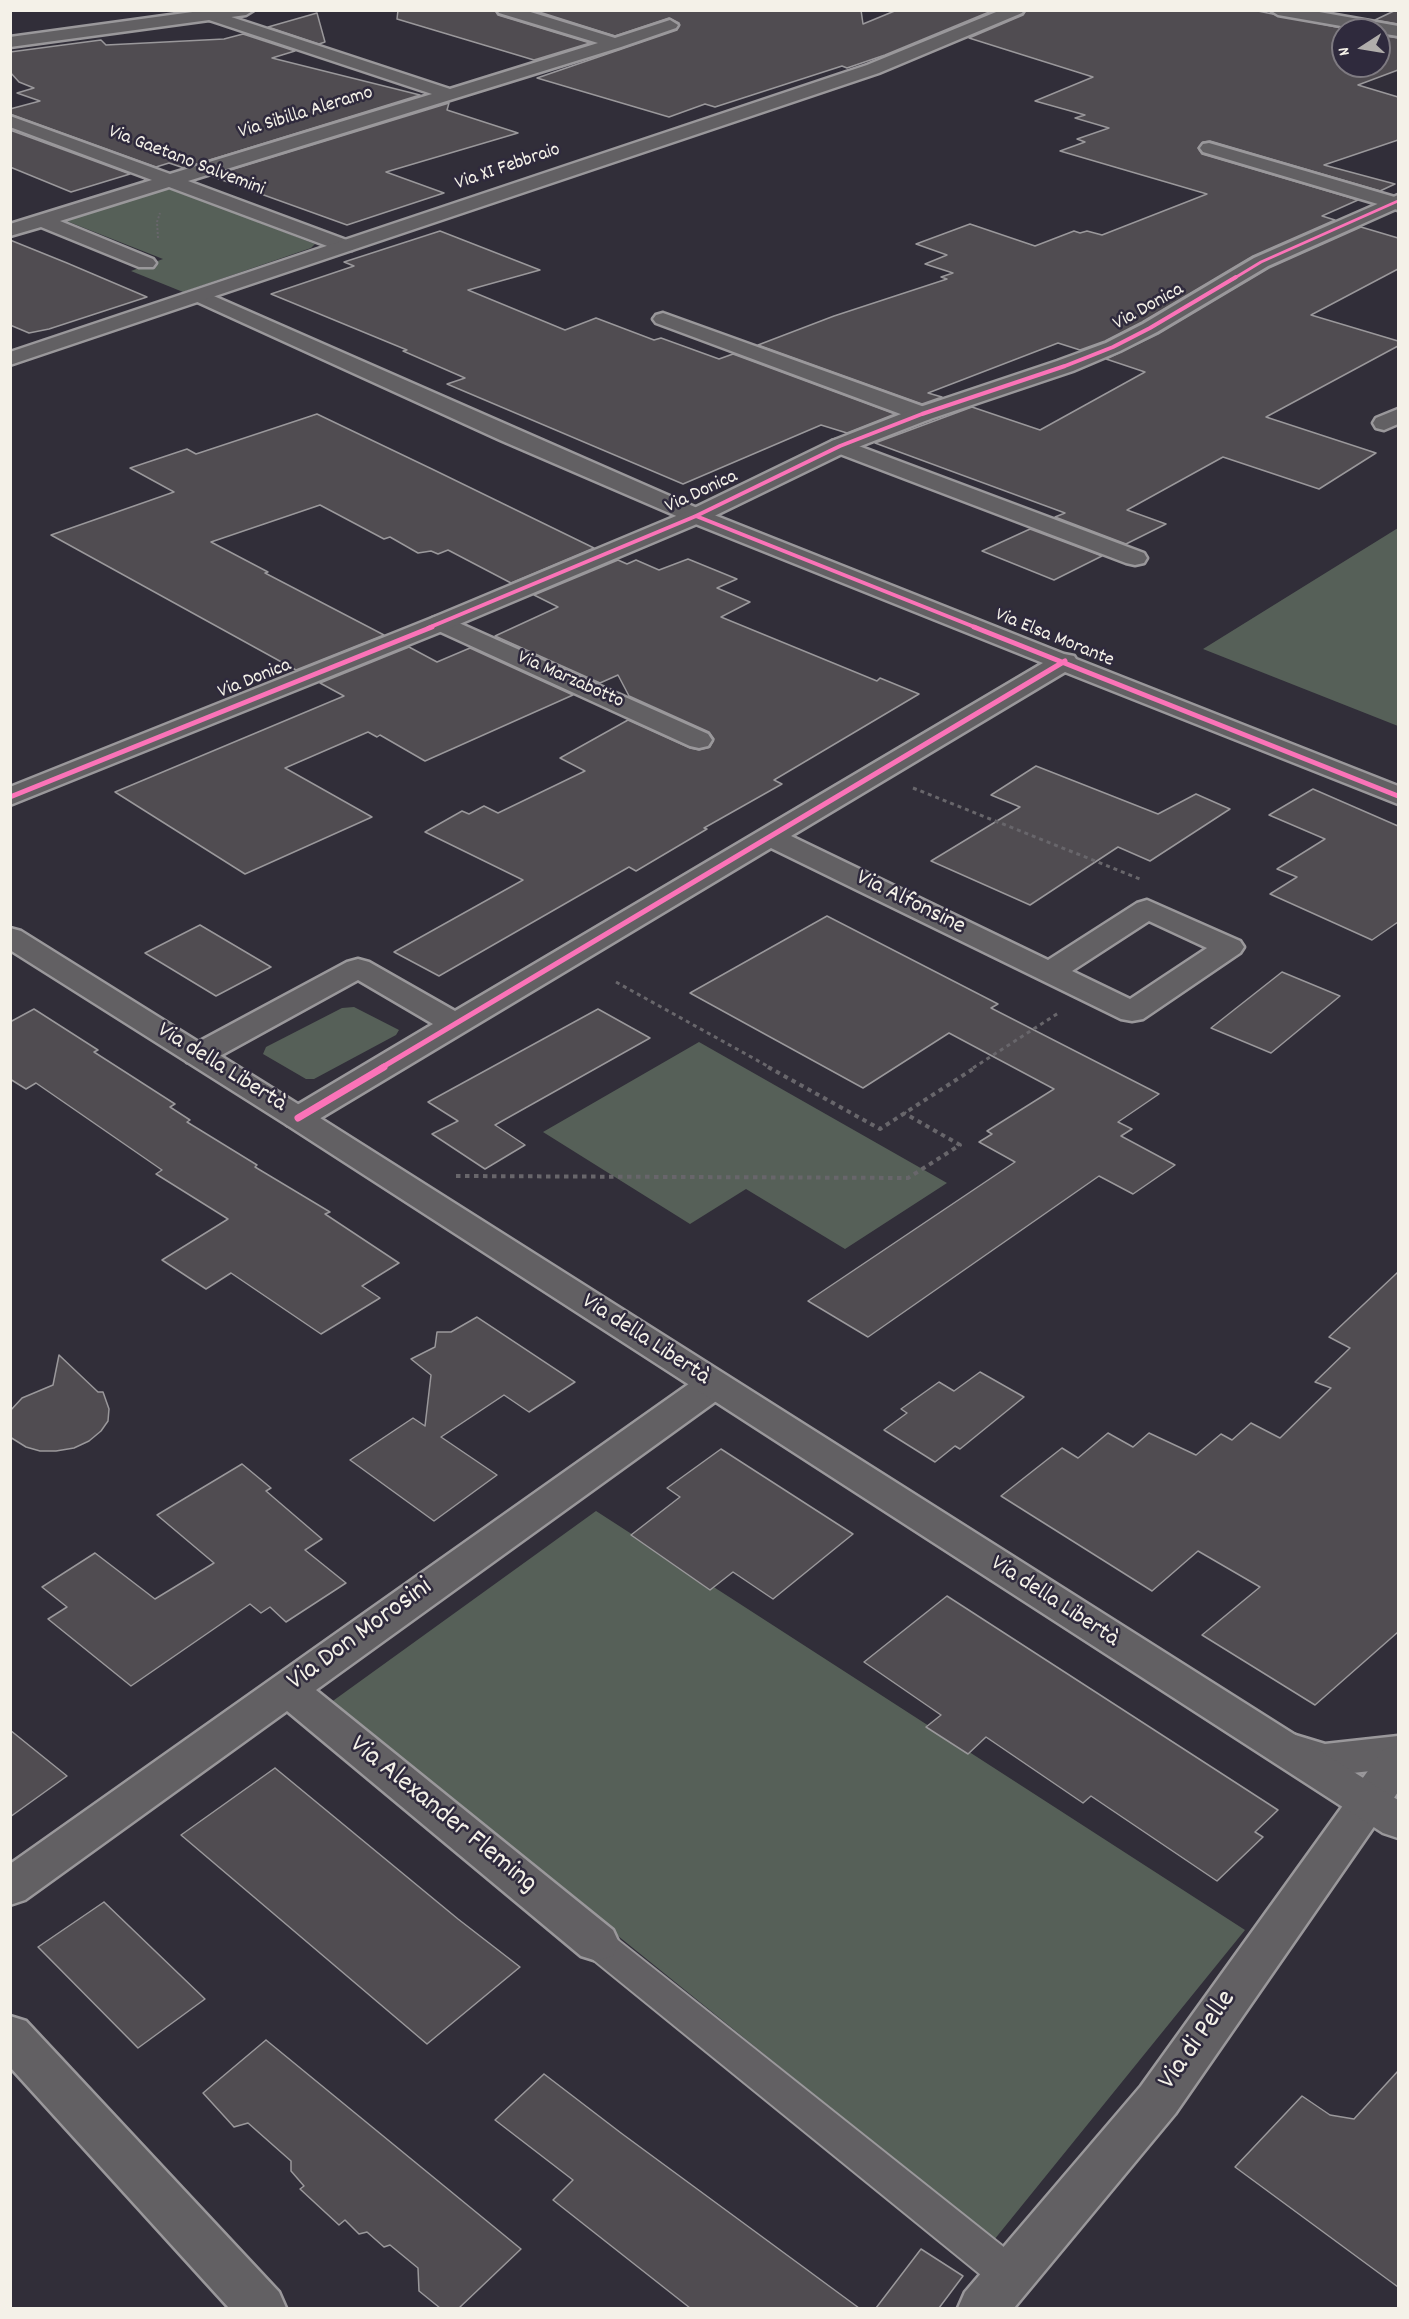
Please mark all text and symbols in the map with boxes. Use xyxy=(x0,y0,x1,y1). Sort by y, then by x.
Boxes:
north arrow xyxy=(1331,18,1391,78)
text: N xyxy=(1333,45,1357,58)
street label: Via Sibilla Aleramo xyxy=(236,82,376,146)
street label: Via Gaetano Salvemini xyxy=(104,121,268,203)
street label: Via XI Febbraio xyxy=(452,139,564,197)
street label: Via Donica xyxy=(1110,279,1188,337)
street label: Via Donica xyxy=(662,466,742,520)
street label: Via Elsa Morante xyxy=(991,604,1117,674)
street label: Via Marzabotto xyxy=(513,647,627,715)
street label: Via Donica xyxy=(215,654,295,706)
street label: Via Alfonsine xyxy=(851,865,969,943)
street label: Via della Libertà xyxy=(151,1018,291,1120)
street label: Via della Libertà xyxy=(575,1289,715,1393)
street label: Via della Libertà xyxy=(984,1551,1124,1655)
street label: Via Don Morosini xyxy=(282,1572,440,1700)
street label: Via Alexander Fleming xyxy=(341,1730,543,1902)
street label: Via di Pelle xyxy=(1153,1985,1245,2097)

